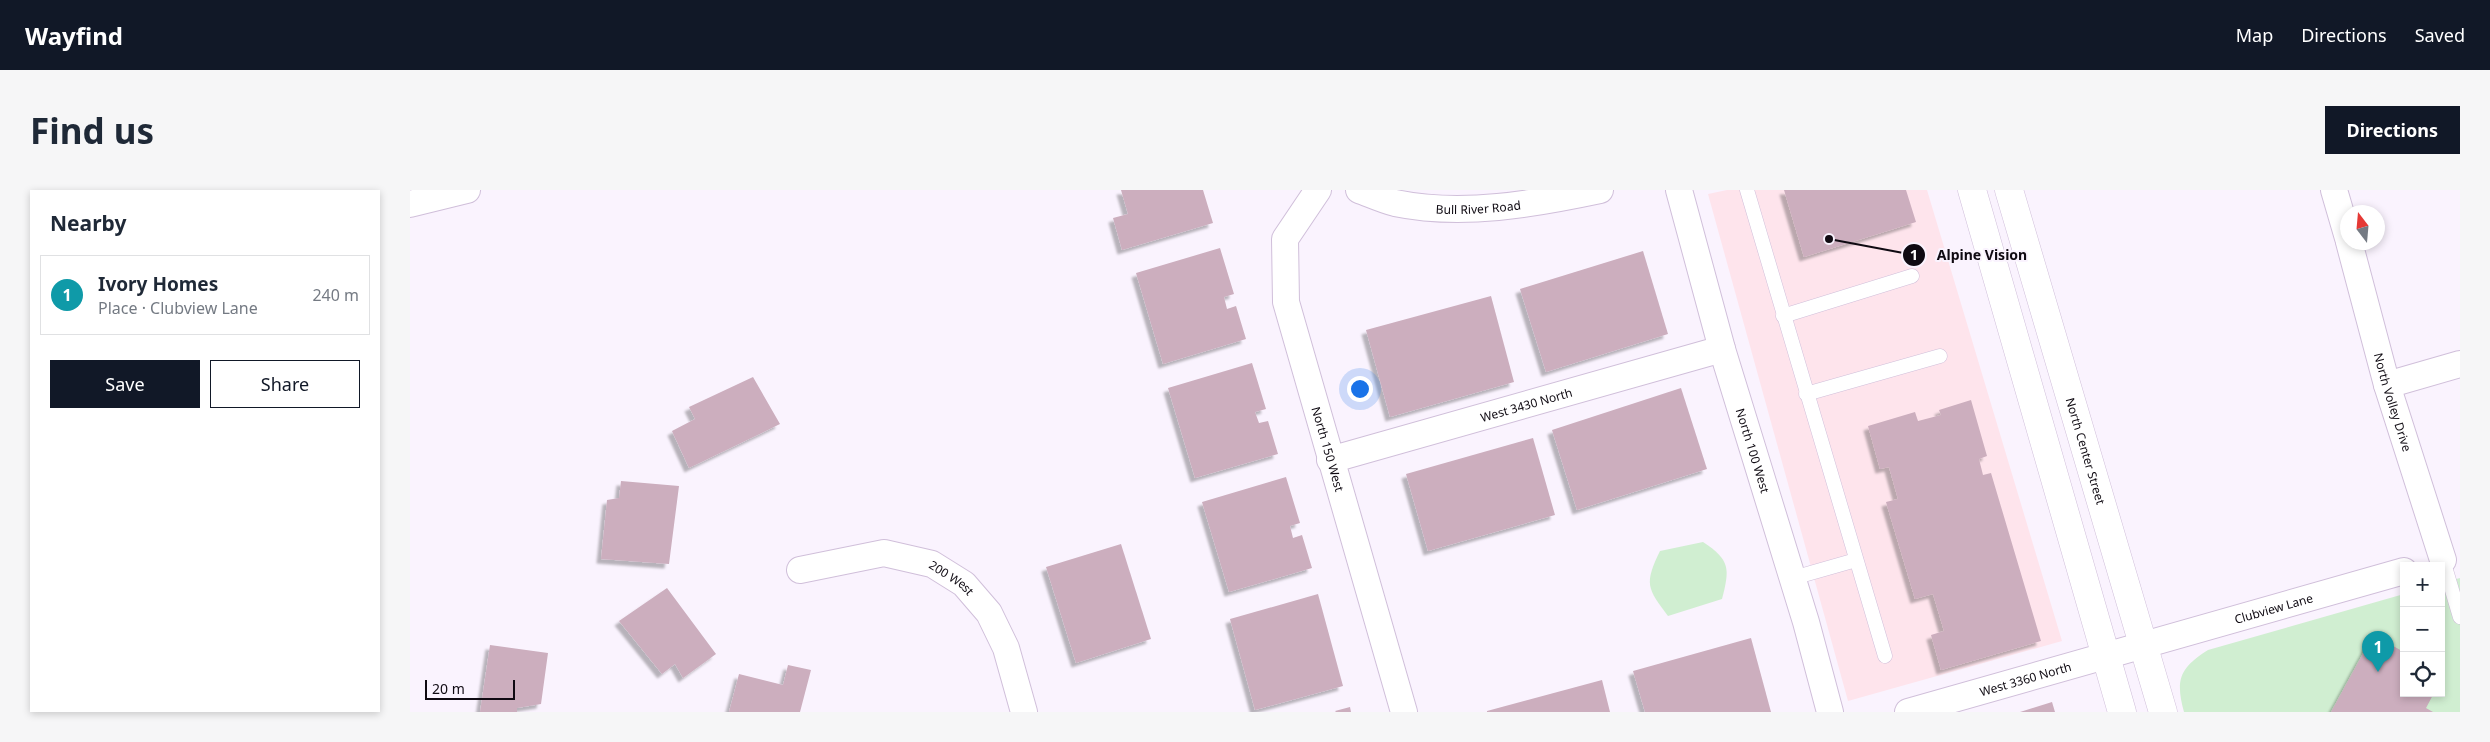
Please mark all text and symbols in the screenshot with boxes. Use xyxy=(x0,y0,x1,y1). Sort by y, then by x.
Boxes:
text: Wayfind xyxy=(25,19,123,52)
text: Map xyxy=(2236,23,2273,47)
text: Directions xyxy=(2301,23,2387,47)
text: Saved xyxy=(2415,23,2465,47)
button: Directions xyxy=(2325,106,2460,154)
text: Find us xyxy=(30,107,154,154)
street label: Bull River Road xyxy=(1435,196,1522,218)
north arrow xyxy=(2340,205,2385,250)
text: Nearby xyxy=(50,209,126,237)
callout: Alpine Vision xyxy=(1902,240,2037,269)
text: 1 xyxy=(1910,244,1918,264)
text: Alpine Vision xyxy=(1937,245,2027,264)
text: Ivory Homes xyxy=(98,271,218,297)
text: 1 xyxy=(62,284,72,306)
text: 240 m xyxy=(312,284,359,306)
text: Place · Clubview Lane xyxy=(98,297,258,319)
street label: North Volley Drive xyxy=(2370,351,2416,454)
button: Save xyxy=(50,360,200,408)
button: Share xyxy=(210,360,360,408)
your location xyxy=(1347,376,1373,402)
street label: West 3430 North xyxy=(1478,383,1574,425)
street label: North Center Street xyxy=(2062,395,2110,507)
street label: North 150 West xyxy=(1308,404,1349,494)
street label: North 100 West xyxy=(1732,406,1774,496)
street label: 200 West xyxy=(926,556,979,599)
map controls xyxy=(2400,562,2445,697)
button: + xyxy=(2400,562,2445,607)
street label: Clubview Lane xyxy=(2232,589,2315,627)
button: − xyxy=(2400,607,2445,652)
pin: 1 xyxy=(2362,631,2394,672)
button: locate xyxy=(2400,652,2445,697)
street label: West 3360 North xyxy=(1977,658,2073,700)
scale bar xyxy=(425,677,515,700)
text: 20 m xyxy=(432,679,465,698)

